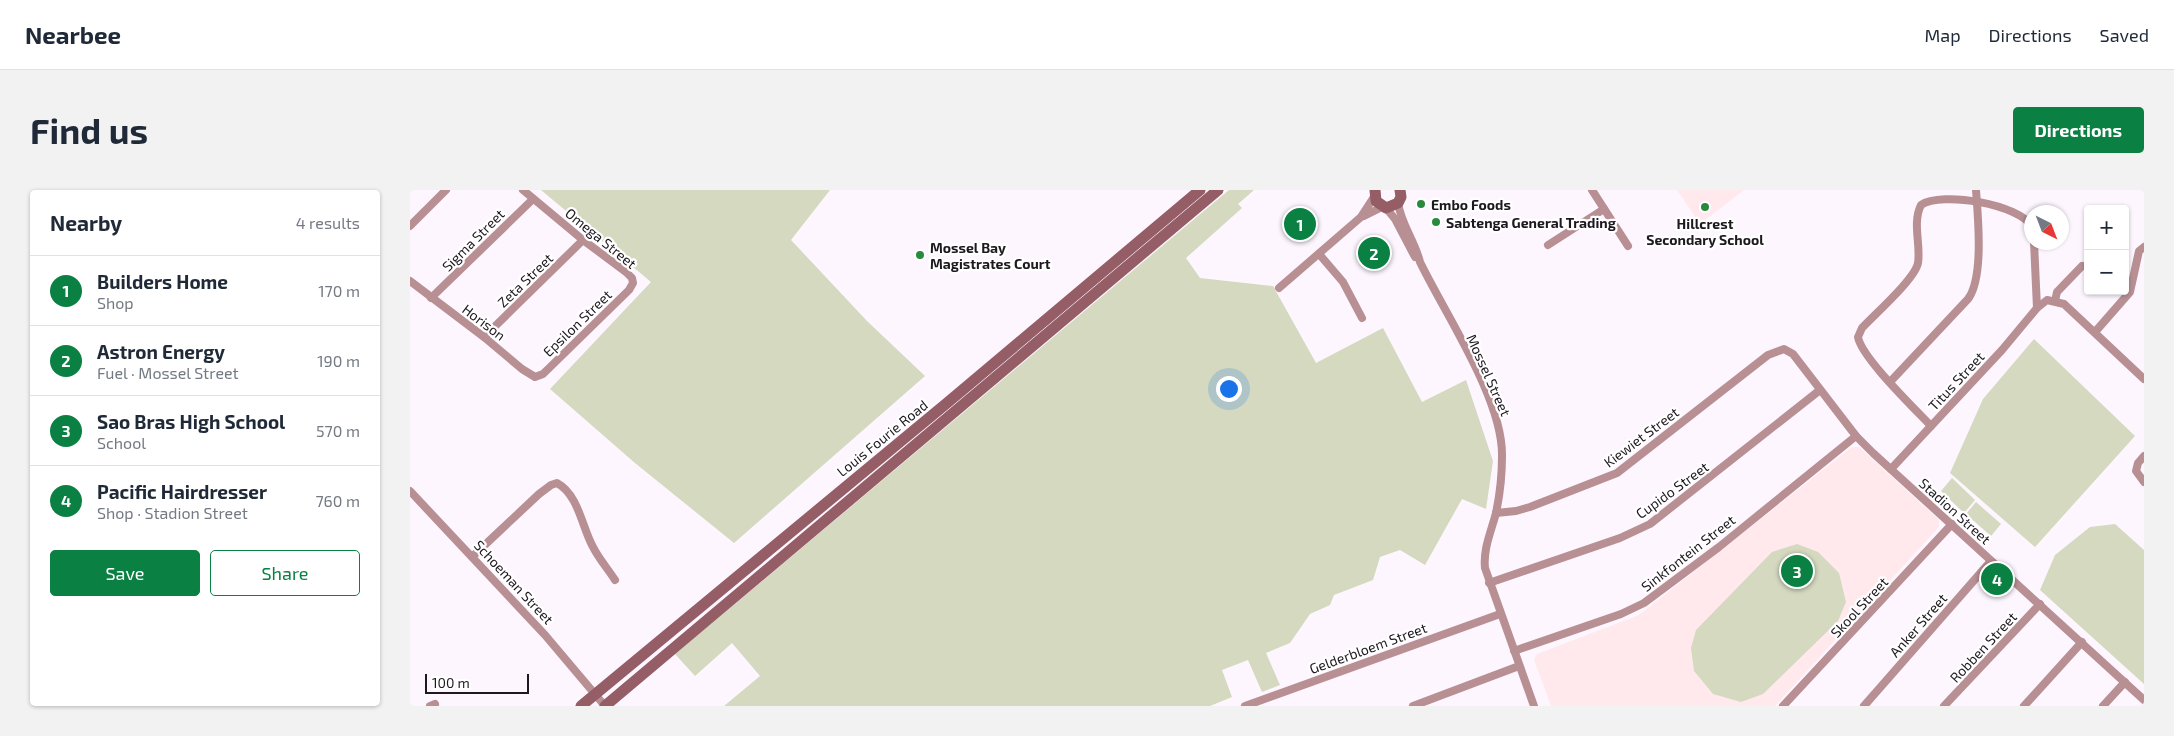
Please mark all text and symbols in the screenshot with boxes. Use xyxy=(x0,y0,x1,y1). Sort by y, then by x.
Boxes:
text: Nearbee xyxy=(25,20,121,49)
text: Map xyxy=(1924,24,1961,46)
text: Directions xyxy=(1989,24,2072,46)
text: Saved xyxy=(2100,24,2149,46)
button: Directions xyxy=(2013,107,2144,153)
text: Find us xyxy=(30,109,148,151)
place label: Embo Foods xyxy=(1431,196,1511,213)
marker: Embo Foods xyxy=(1415,198,1427,210)
marker: Hillcrest Secondary School xyxy=(1699,201,1711,213)
street label: Omega Street xyxy=(562,204,640,272)
street label: Sigma Street xyxy=(438,205,508,275)
pin: 1 xyxy=(1284,205,1316,243)
north arrow xyxy=(2024,205,2069,250)
map controls xyxy=(2084,205,2129,295)
button: + xyxy=(2084,205,2129,250)
text: Nearby xyxy=(50,210,122,235)
text: 4 results xyxy=(296,213,360,232)
place label: Sabtenga General Trading xyxy=(1446,214,1616,231)
place label: Hillcrest Secondary School xyxy=(1646,215,1764,248)
marker: Sabtenga General Trading xyxy=(1430,216,1442,228)
pin: 2 xyxy=(1358,234,1390,272)
place label: Mossel Bay Magistrates Court xyxy=(930,239,1051,272)
street label: Zeta Street xyxy=(494,249,556,311)
marker: Mossel Bay Magistrates Court xyxy=(914,249,926,261)
button: − xyxy=(2084,250,2129,295)
text: Builders Home xyxy=(97,270,228,293)
text: 1 xyxy=(63,281,69,300)
text: 170 m xyxy=(318,281,360,300)
street label: Epsilon Street xyxy=(539,286,615,360)
text: Shop xyxy=(97,293,134,312)
street label: Horison xyxy=(459,300,509,344)
street label: Mossel Street xyxy=(1463,331,1515,419)
text: Astron Energy xyxy=(97,340,225,363)
street label: Titus Street xyxy=(1925,348,1987,414)
text: 2 xyxy=(61,351,71,370)
text: 190 m xyxy=(317,351,360,370)
text: Fuel · Mossel Street xyxy=(97,363,239,382)
your location xyxy=(1216,376,1242,402)
street label: Louis Fourie Road xyxy=(833,396,931,480)
street label: Kiewiet Street xyxy=(1600,403,1682,471)
text: Sao Bras High School xyxy=(97,410,285,433)
text: 3 xyxy=(61,421,71,440)
text: 570 m xyxy=(316,421,360,440)
text: School xyxy=(97,433,146,452)
street label: Cupido Street xyxy=(1632,458,1712,522)
street label: Stadion Street xyxy=(1916,474,1994,548)
text: Pacific Hairdresser xyxy=(97,480,267,503)
text: 4 xyxy=(61,491,71,510)
text: 760 m xyxy=(315,491,360,510)
text: Shop · Stadion Street xyxy=(97,503,248,522)
street label: Sinkfontein Street xyxy=(1638,511,1738,595)
street label: Schoeman Street xyxy=(471,537,557,627)
button: Save xyxy=(50,550,200,596)
button: Share xyxy=(210,550,360,596)
pin: 3 xyxy=(1781,552,1813,590)
pin: 4 xyxy=(1981,560,2013,598)
street label: Skool Street xyxy=(1827,573,1891,641)
street label: Anker Street xyxy=(1886,590,1950,660)
street label: Robben Street xyxy=(1946,608,2020,686)
street label: Gelderbloem Street xyxy=(1307,619,1429,677)
scale bar xyxy=(425,671,529,694)
text: 100 m xyxy=(432,674,470,691)

